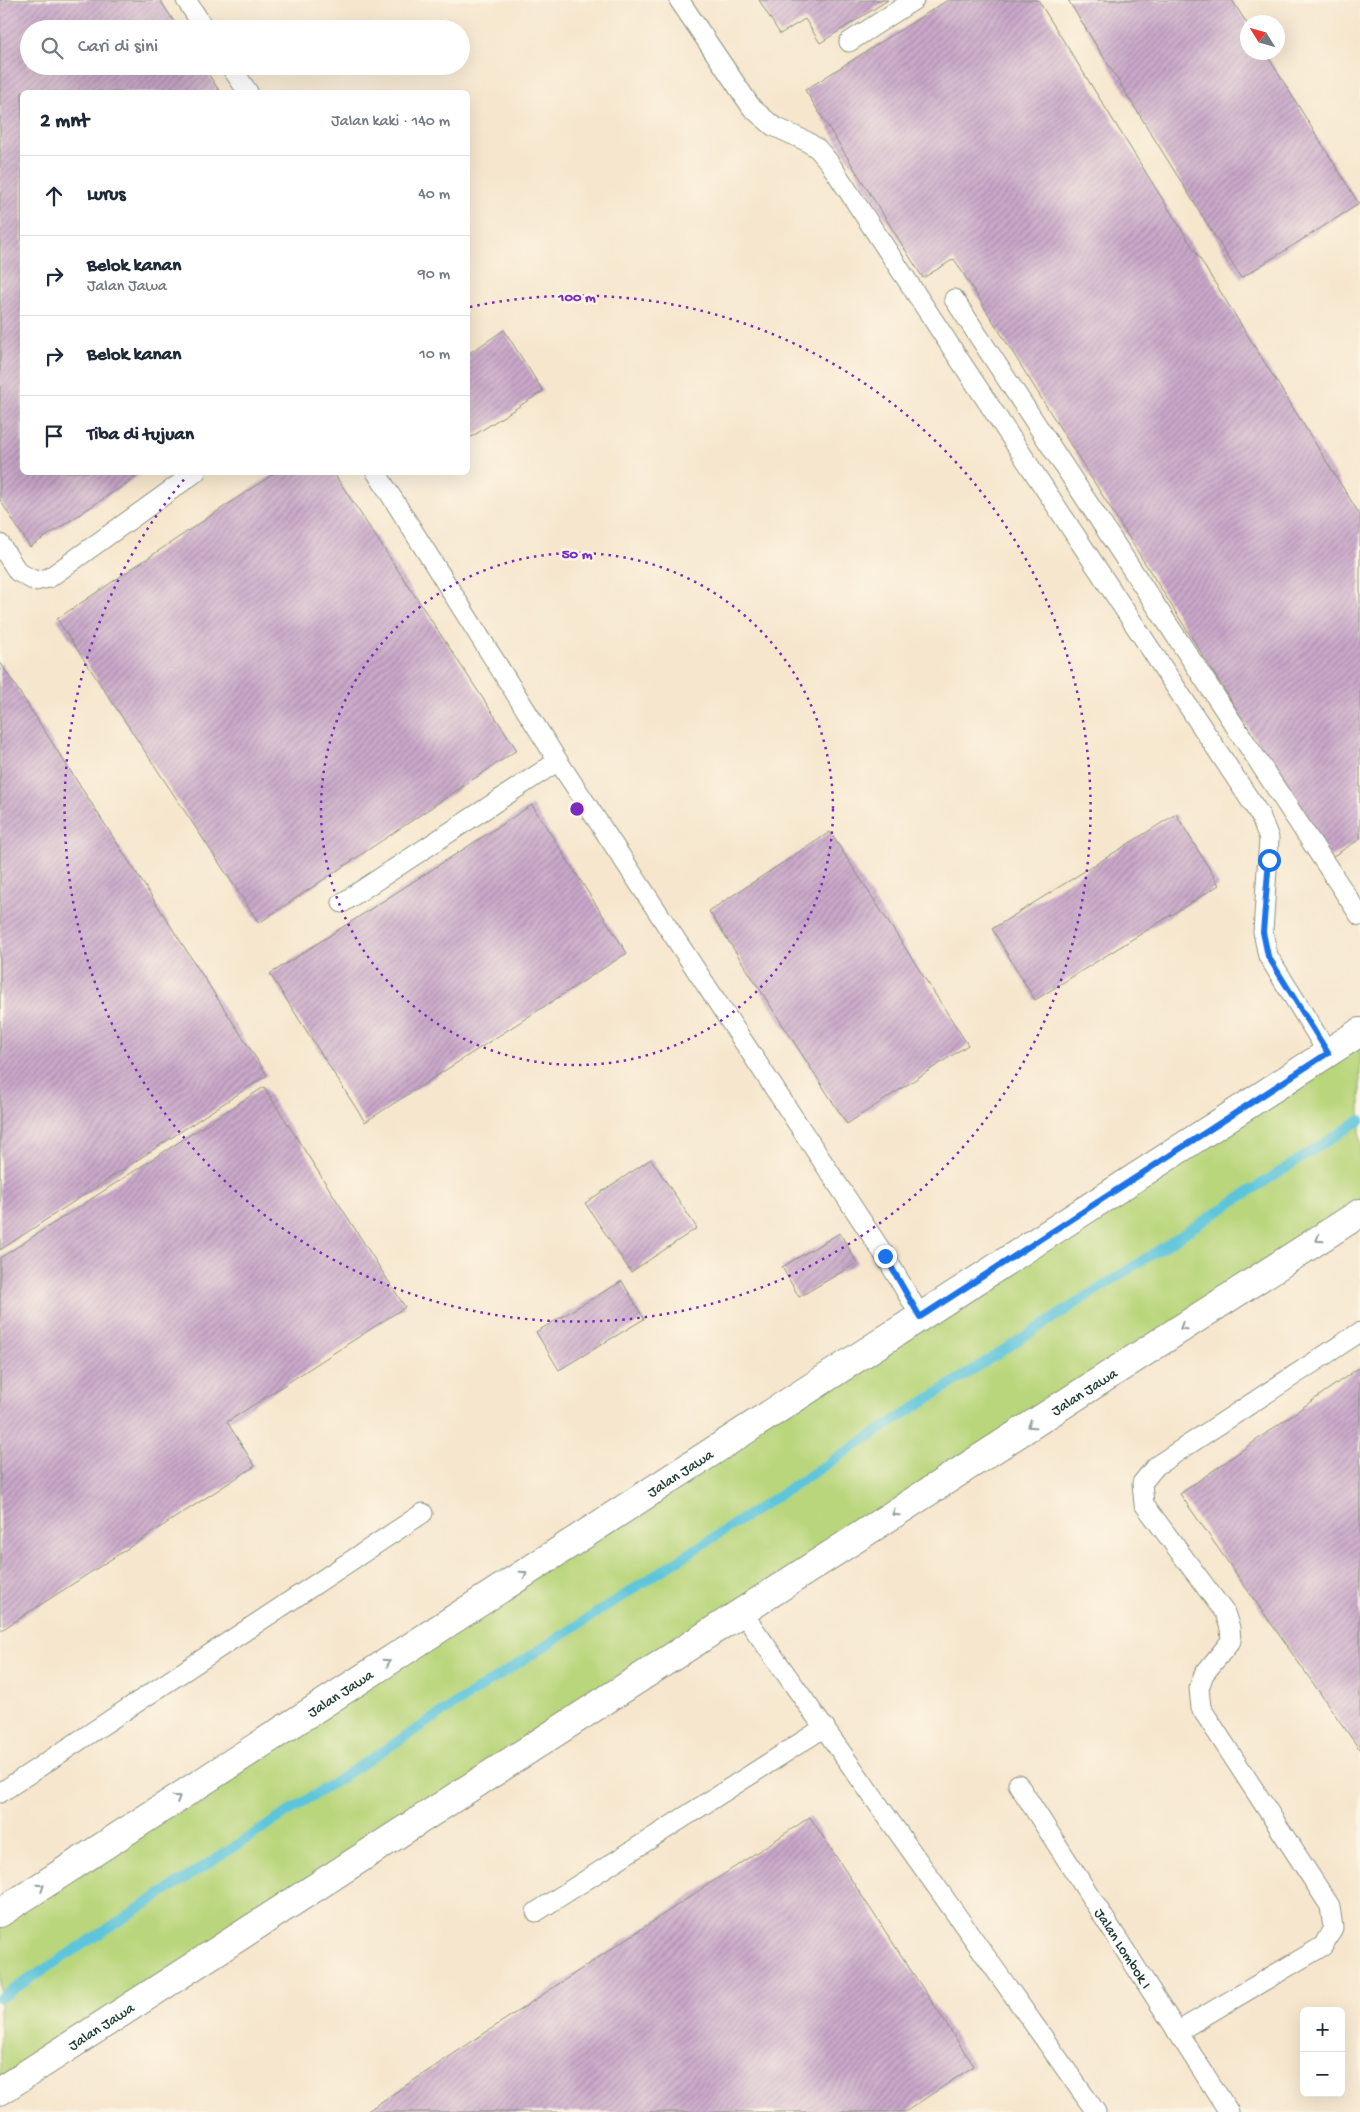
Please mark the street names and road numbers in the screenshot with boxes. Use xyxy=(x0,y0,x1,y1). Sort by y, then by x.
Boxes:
street label: Jalan Jawa xyxy=(1049,1365,1122,1421)
street label: Jalan Jawa xyxy=(645,1446,718,1502)
street label: Jalan Jawa xyxy=(305,1666,378,1722)
street label: Jalan Lombok I xyxy=(1089,1905,1154,1993)
street label: Jalan Jawa xyxy=(66,1999,139,2055)

